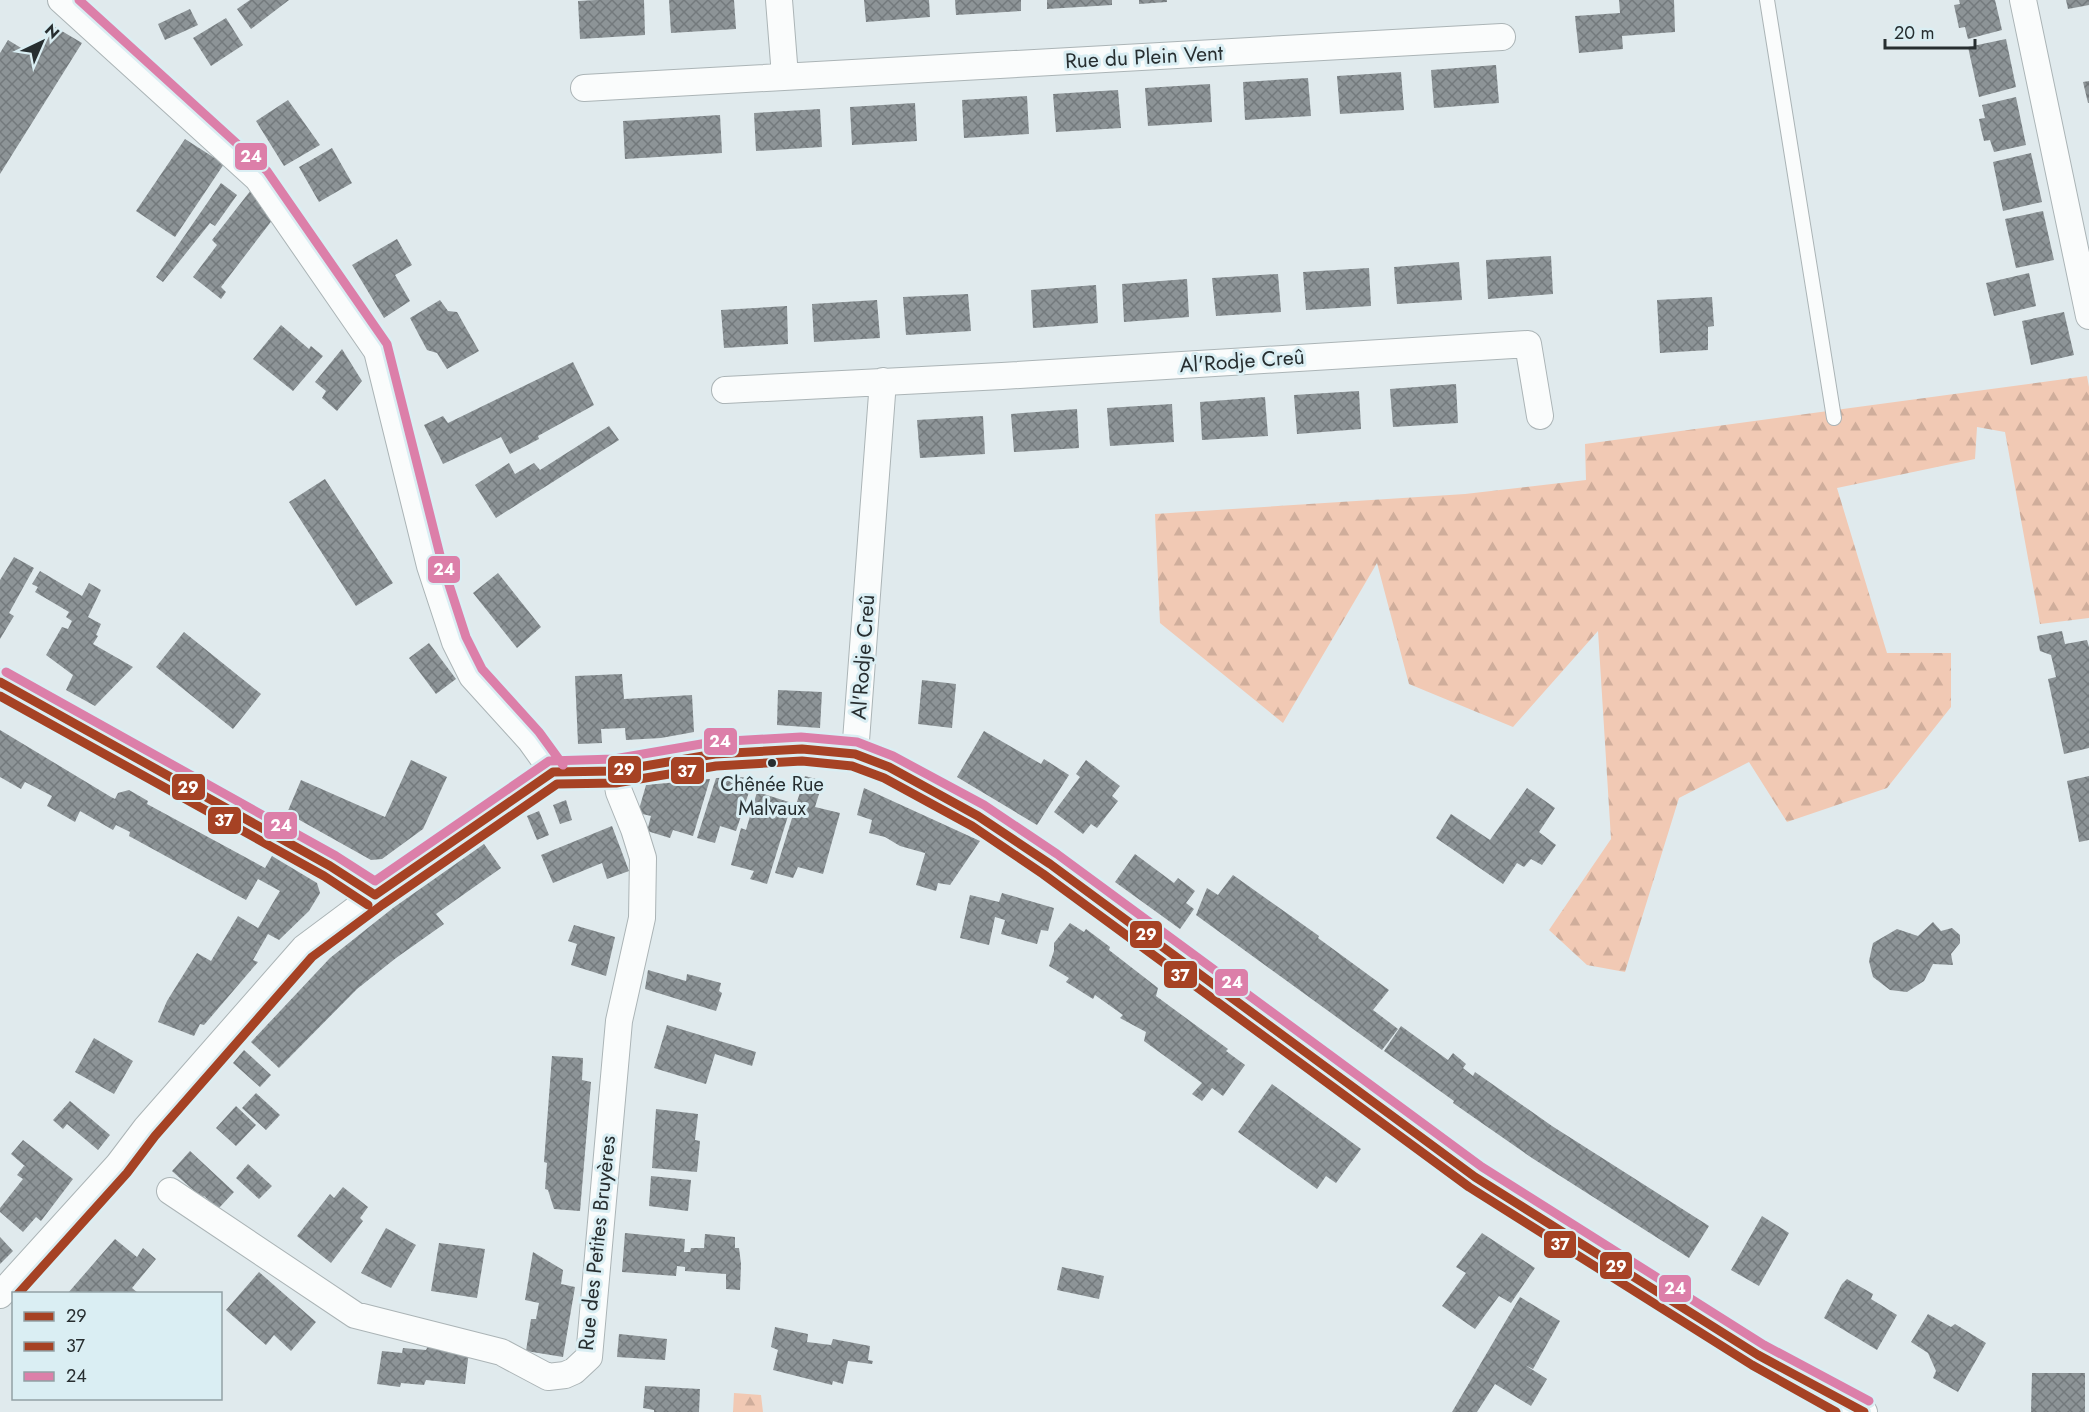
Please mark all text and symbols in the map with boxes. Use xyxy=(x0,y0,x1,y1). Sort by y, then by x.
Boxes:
north arrow xyxy=(12,12,72,72)
scale bar xyxy=(1885,12,1975,50)
text: N xyxy=(40,19,65,44)
text: 20 m xyxy=(1894,20,1934,46)
street label: Rue du Plein Vent xyxy=(1064,38,1224,76)
line badge: 24 xyxy=(234,142,268,171)
text: 24 xyxy=(240,145,262,168)
street label: Al'Rodje Creû xyxy=(1178,342,1306,380)
line badge: 24 xyxy=(427,555,461,584)
text: 24 xyxy=(433,558,455,581)
street label: Al'Rodje Creû xyxy=(844,593,882,721)
line badge: 24 xyxy=(703,727,738,756)
text: 24 xyxy=(709,730,731,753)
line badge: 29 xyxy=(607,755,642,784)
line badge: 37 xyxy=(670,756,705,785)
marker: Chênée Rue Malvaux xyxy=(766,757,778,769)
text: 29 xyxy=(613,758,635,781)
text: 37 xyxy=(677,760,697,783)
place label: Chênée Rue Malvaux xyxy=(720,770,824,823)
line badge: 29 xyxy=(171,773,206,801)
text: 29 xyxy=(177,776,199,799)
line badge: 37 xyxy=(207,806,242,835)
text: 37 xyxy=(214,809,234,832)
line badge: 24 xyxy=(263,811,298,840)
text: 24 xyxy=(270,814,292,837)
line badge: 29 xyxy=(1129,920,1163,949)
text: 29 xyxy=(1135,923,1157,946)
line badge: 37 xyxy=(1163,960,1198,989)
text: 37 xyxy=(1170,964,1190,987)
line badge: 24 xyxy=(1214,968,1249,997)
text: 24 xyxy=(1221,971,1243,994)
street label: Rue des Petites Bruyères xyxy=(571,1134,623,1352)
line badge: 37 xyxy=(1543,1230,1577,1259)
text: 37 xyxy=(1550,1233,1570,1256)
line badge: 29 xyxy=(1599,1251,1633,1280)
text: 29 xyxy=(1605,1255,1627,1278)
line badge: 24 xyxy=(1658,1274,1692,1303)
text: 24 xyxy=(1664,1277,1686,1300)
legend xyxy=(12,1292,222,1400)
text: 29 xyxy=(66,1303,87,1329)
text: 37 xyxy=(66,1333,86,1359)
text: 24 xyxy=(66,1363,87,1389)

